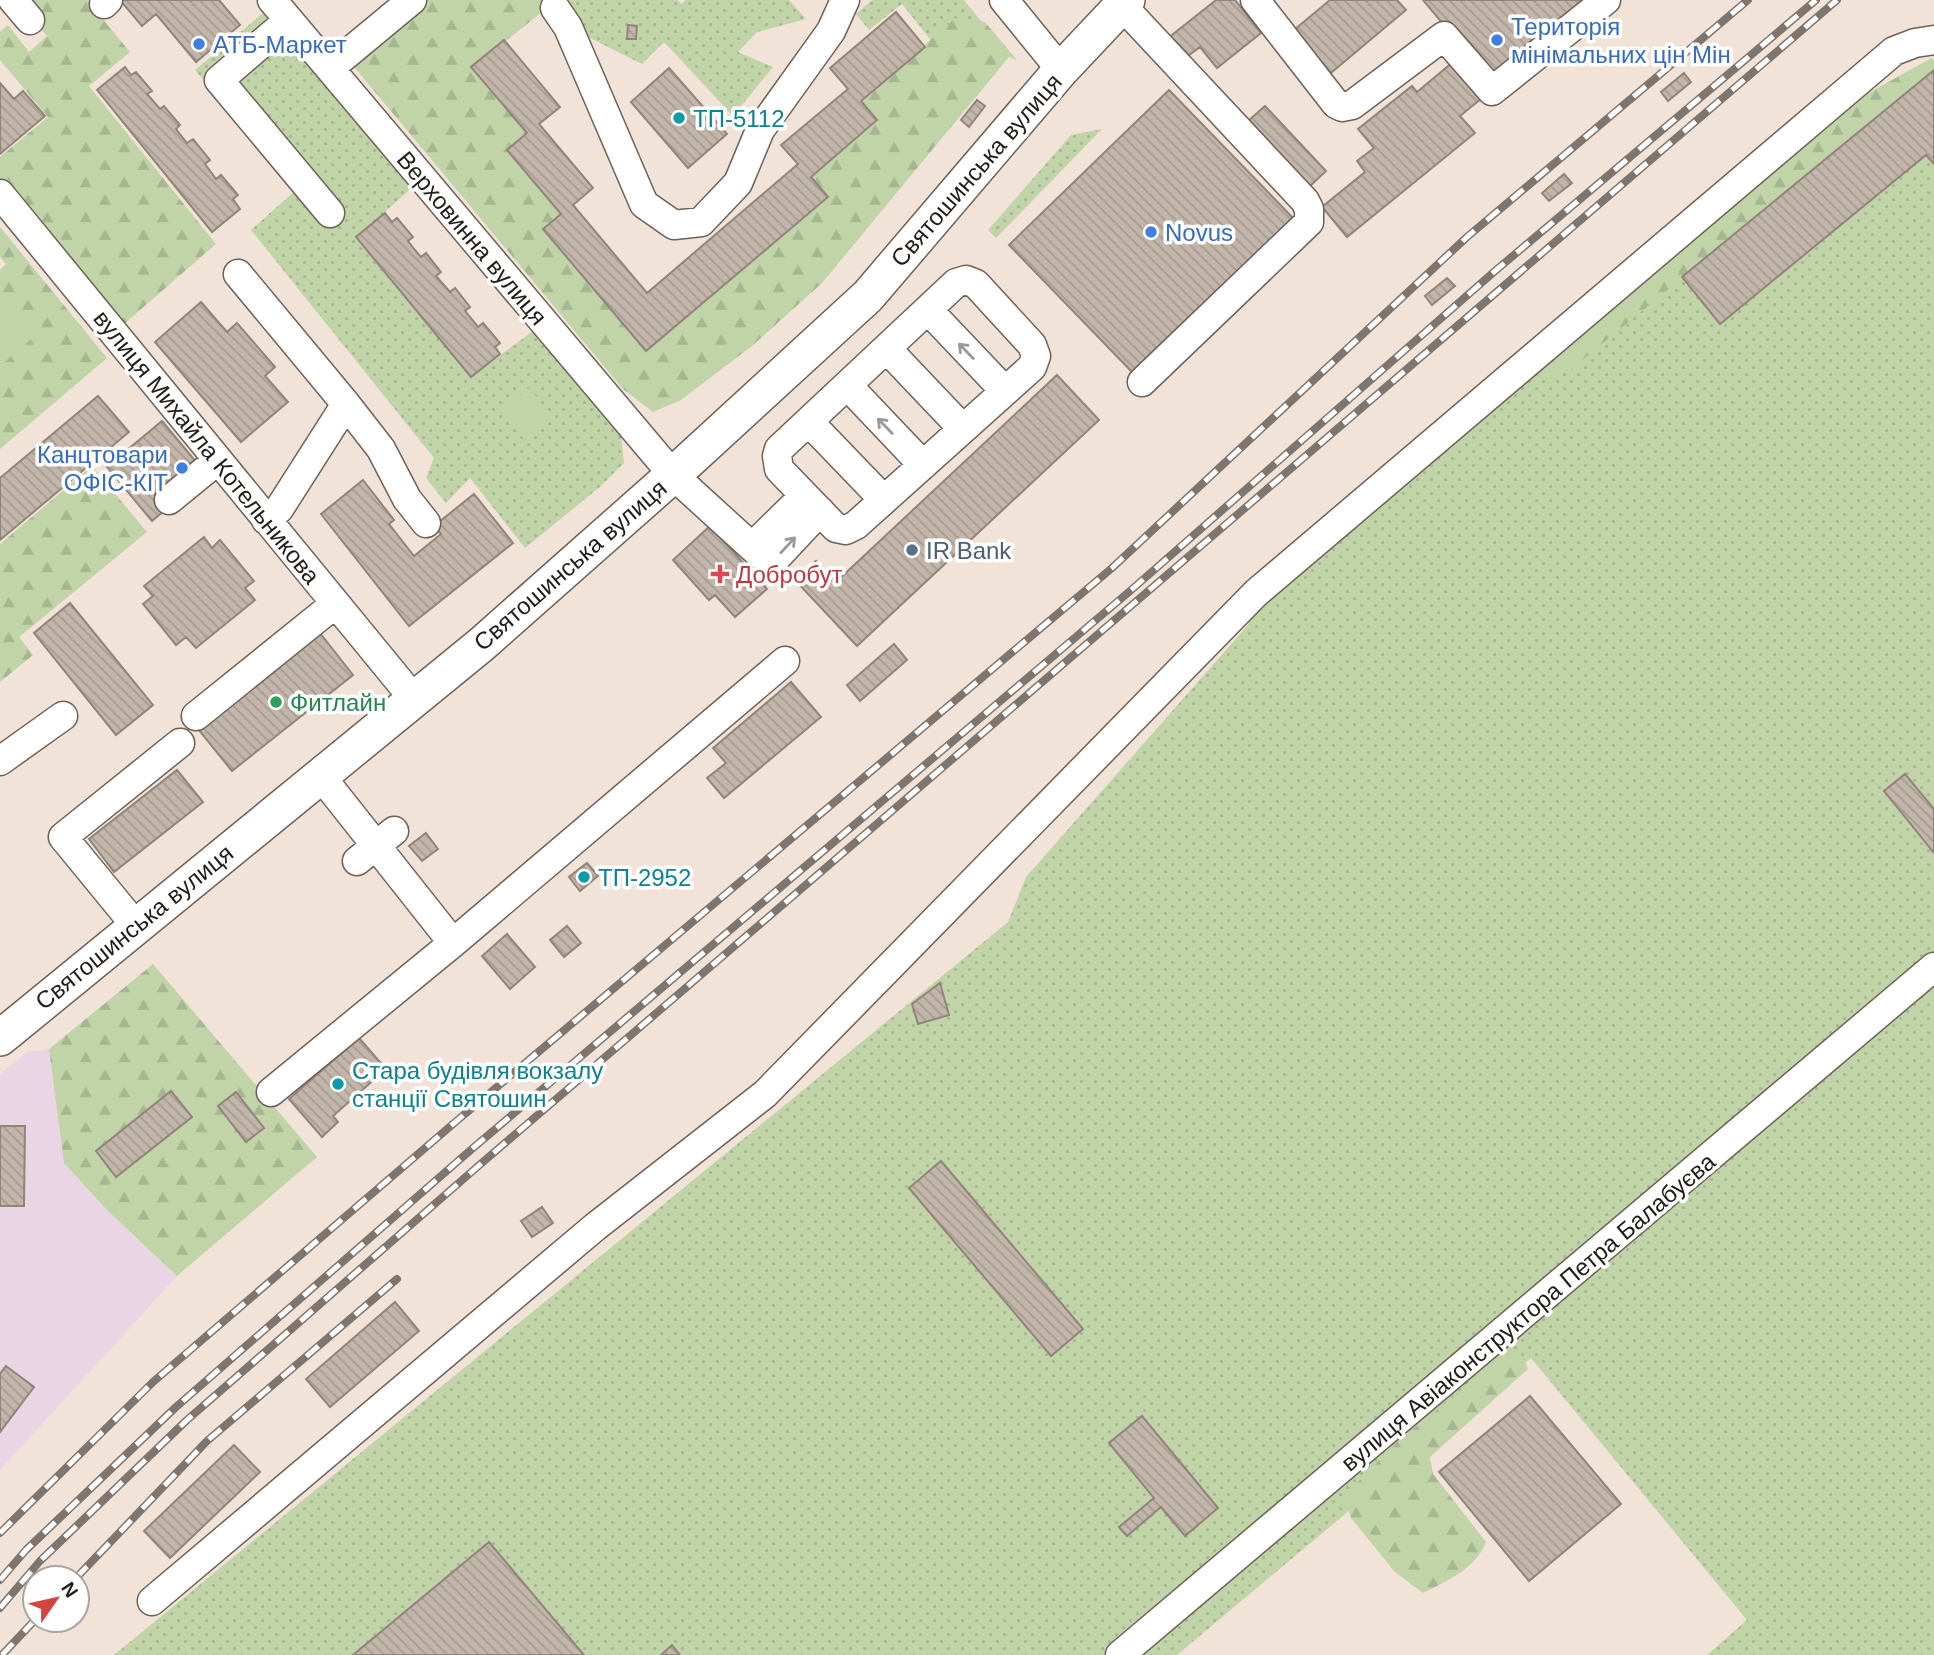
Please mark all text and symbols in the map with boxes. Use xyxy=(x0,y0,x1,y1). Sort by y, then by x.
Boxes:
place label: Територія мінімальних цін Мін xyxy=(1511,13,1731,68)
place label: АТБ-Маркет xyxy=(213,31,347,58)
marker: Територія мінімальних цін Мін xyxy=(1489,32,1505,48)
marker: АТБ-Маркет xyxy=(191,36,207,52)
street label: Святошинська вулиця xyxy=(885,68,1067,272)
place label: ТП-5112 xyxy=(693,105,785,132)
marker: ТП-5112 xyxy=(671,110,687,126)
street label: Верховинна вулиця xyxy=(392,146,552,330)
place label: Novus xyxy=(1165,219,1233,246)
marker: Novus xyxy=(1143,224,1159,240)
street label: вулиця Михайла Котельникова xyxy=(88,305,326,590)
one-way arrow xyxy=(958,342,975,359)
one-way arrow xyxy=(877,417,894,434)
place label: Канцтовари ОФІС-КІТ xyxy=(37,441,168,496)
marker: Канцтовари ОФІС-КІТ xyxy=(174,460,190,476)
street label: Святошинська вулиця xyxy=(468,474,672,656)
one-way arrow xyxy=(780,537,797,554)
place label: IR Bank xyxy=(926,537,1012,564)
marker: IR Bank xyxy=(904,542,920,558)
place label: Добробут xyxy=(736,561,843,588)
marker: Добробут xyxy=(710,564,730,584)
place label: Фитлайн xyxy=(290,689,386,716)
marker: Фитлайн xyxy=(268,694,284,710)
street label: Святошинська вулиця xyxy=(30,839,238,1015)
place label: ТП-2952 xyxy=(598,864,691,891)
marker: ТП-2952 xyxy=(576,869,592,885)
place label: Стара будівля вокзалу станції Святошин xyxy=(352,1057,603,1112)
marker: Стара будівля вокзалу станції Святошин xyxy=(330,1076,346,1092)
street label: вулиця Авіаконструктора Петра Балабуєва xyxy=(1336,1147,1721,1476)
north arrow xyxy=(21,1564,91,1634)
text: N xyxy=(57,1578,82,1601)

